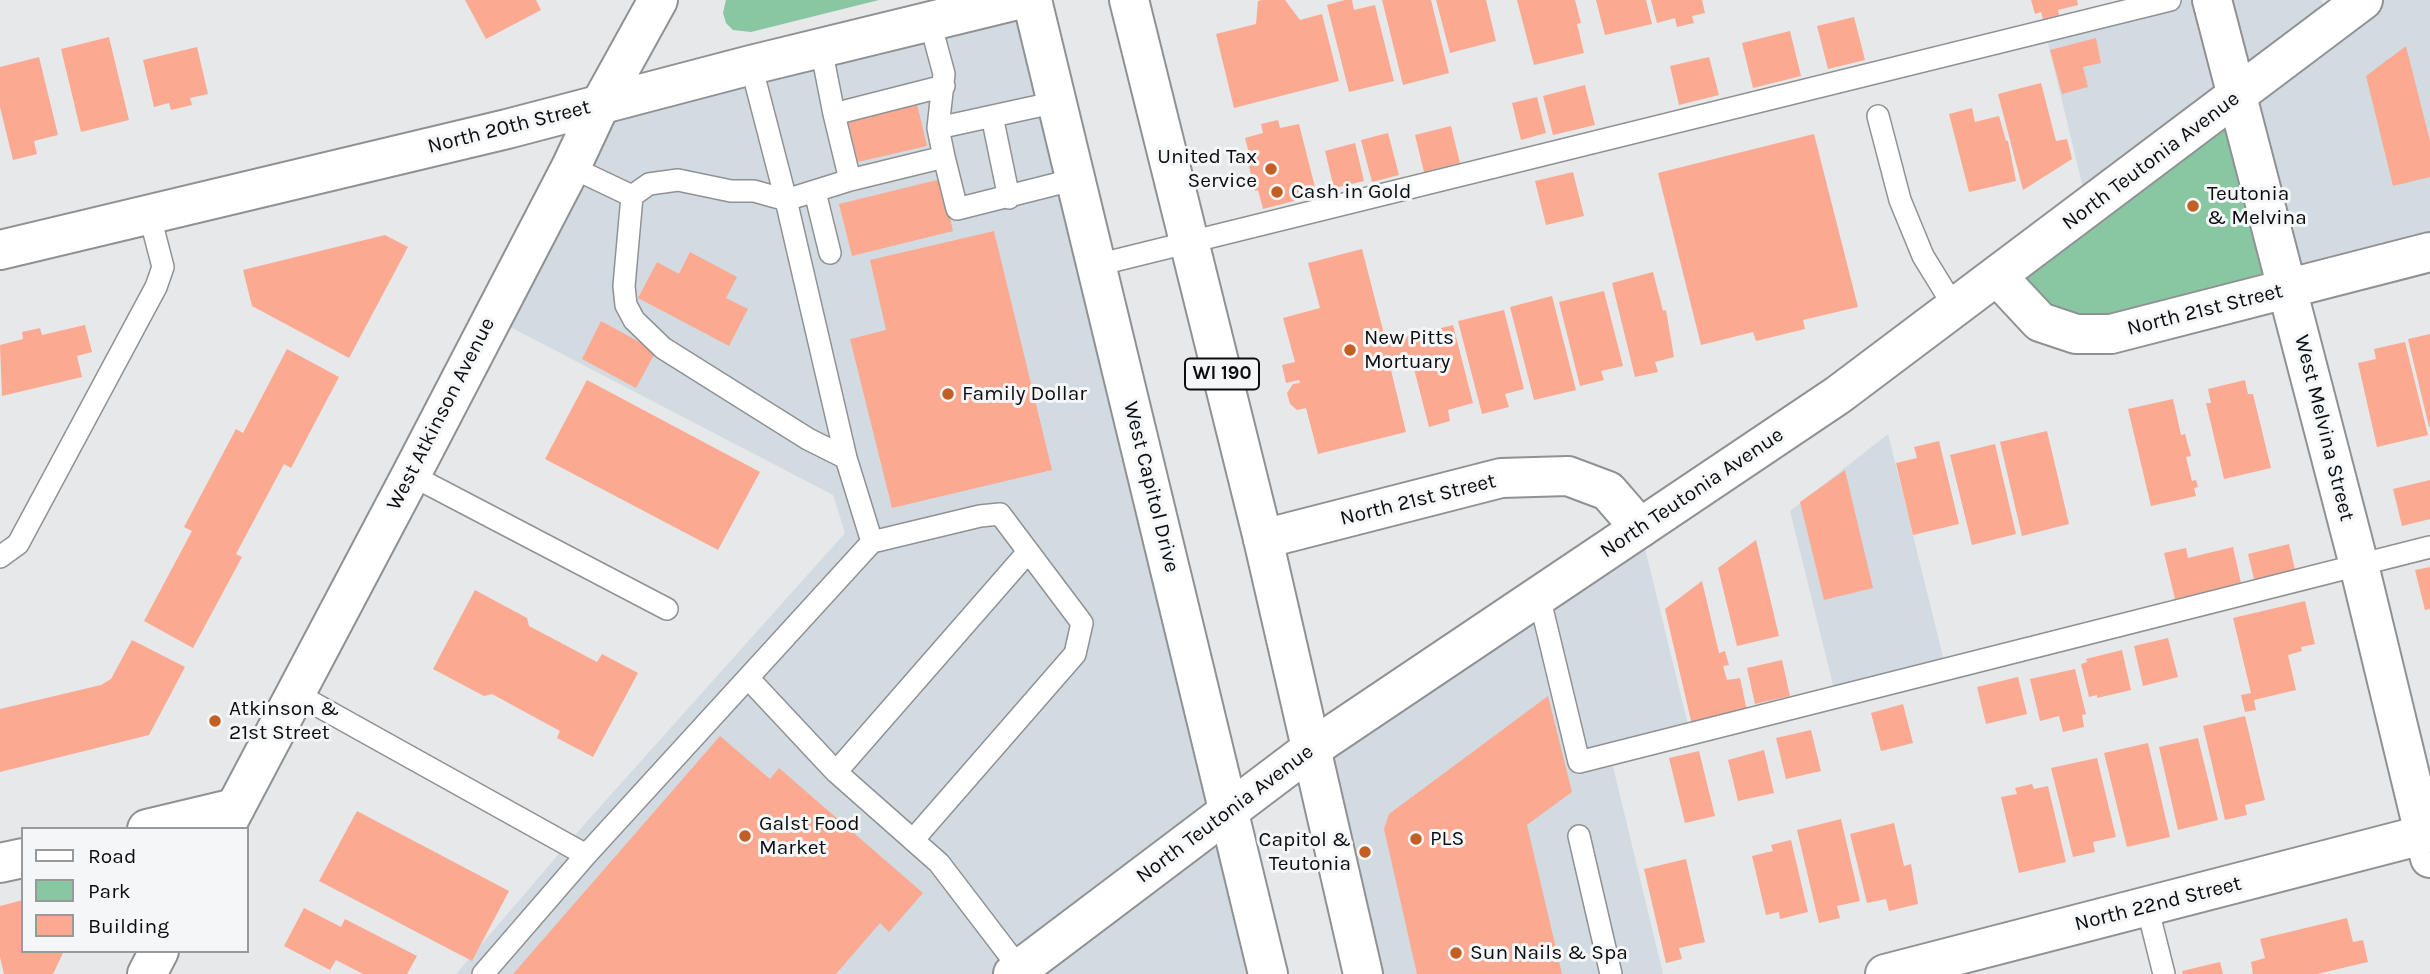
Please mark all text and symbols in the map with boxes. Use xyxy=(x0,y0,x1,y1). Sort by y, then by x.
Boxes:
street label: North Teutonia Avenue xyxy=(2057,86,2245,236)
street label: North 20th Street xyxy=(425,95,593,159)
place label: United Tax Service xyxy=(1157,144,1257,194)
marker: United Tax Service xyxy=(1263,161,1279,177)
place label: Cash in Gold xyxy=(1291,179,1411,205)
place label: Teutonia & Melvina xyxy=(2207,181,2307,231)
marker: Cash in Gold xyxy=(1269,184,1285,200)
marker: Teutonia & Melvina xyxy=(2185,198,2201,214)
street label: North 21st Street xyxy=(2124,278,2286,342)
street label: West Atkinson Avenue xyxy=(381,313,501,515)
place label: New Pitts Mortuary xyxy=(1364,325,1454,375)
street label: West Melvina Street xyxy=(2289,332,2359,524)
marker: New Pitts Mortuary xyxy=(1342,342,1358,358)
road number: WI 190 xyxy=(1185,358,1259,390)
place label: Family Dollar xyxy=(962,381,1087,407)
marker: Family Dollar xyxy=(940,386,956,402)
street label: West Capitol Drive xyxy=(1118,399,1184,575)
street label: North Teutonia Avenue xyxy=(1596,422,1788,564)
street label: North 21st Street xyxy=(1337,468,1499,532)
place label: Atkinson & 21st Street xyxy=(229,696,339,746)
marker: Atkinson & 21st Street xyxy=(207,713,223,729)
street label: North Teutonia Avenue xyxy=(1131,739,1319,889)
place label: Galst Food Market xyxy=(759,811,860,861)
place label: PLS xyxy=(1430,826,1464,852)
legend xyxy=(21,827,248,953)
place label: Capitol & Teutonia xyxy=(1259,827,1351,877)
marker: Galst Food Market xyxy=(737,828,753,844)
marker: PLS xyxy=(1408,831,1424,847)
text: Road xyxy=(88,844,136,868)
marker: Capitol & Teutonia xyxy=(1357,844,1373,860)
street label: North 22nd Street xyxy=(2072,871,2244,937)
text: Park xyxy=(88,879,131,903)
text: Building xyxy=(88,914,169,938)
place label: Sun Nails & Spa xyxy=(1470,940,1628,966)
marker: Sun Nails & Spa xyxy=(1448,945,1464,961)

